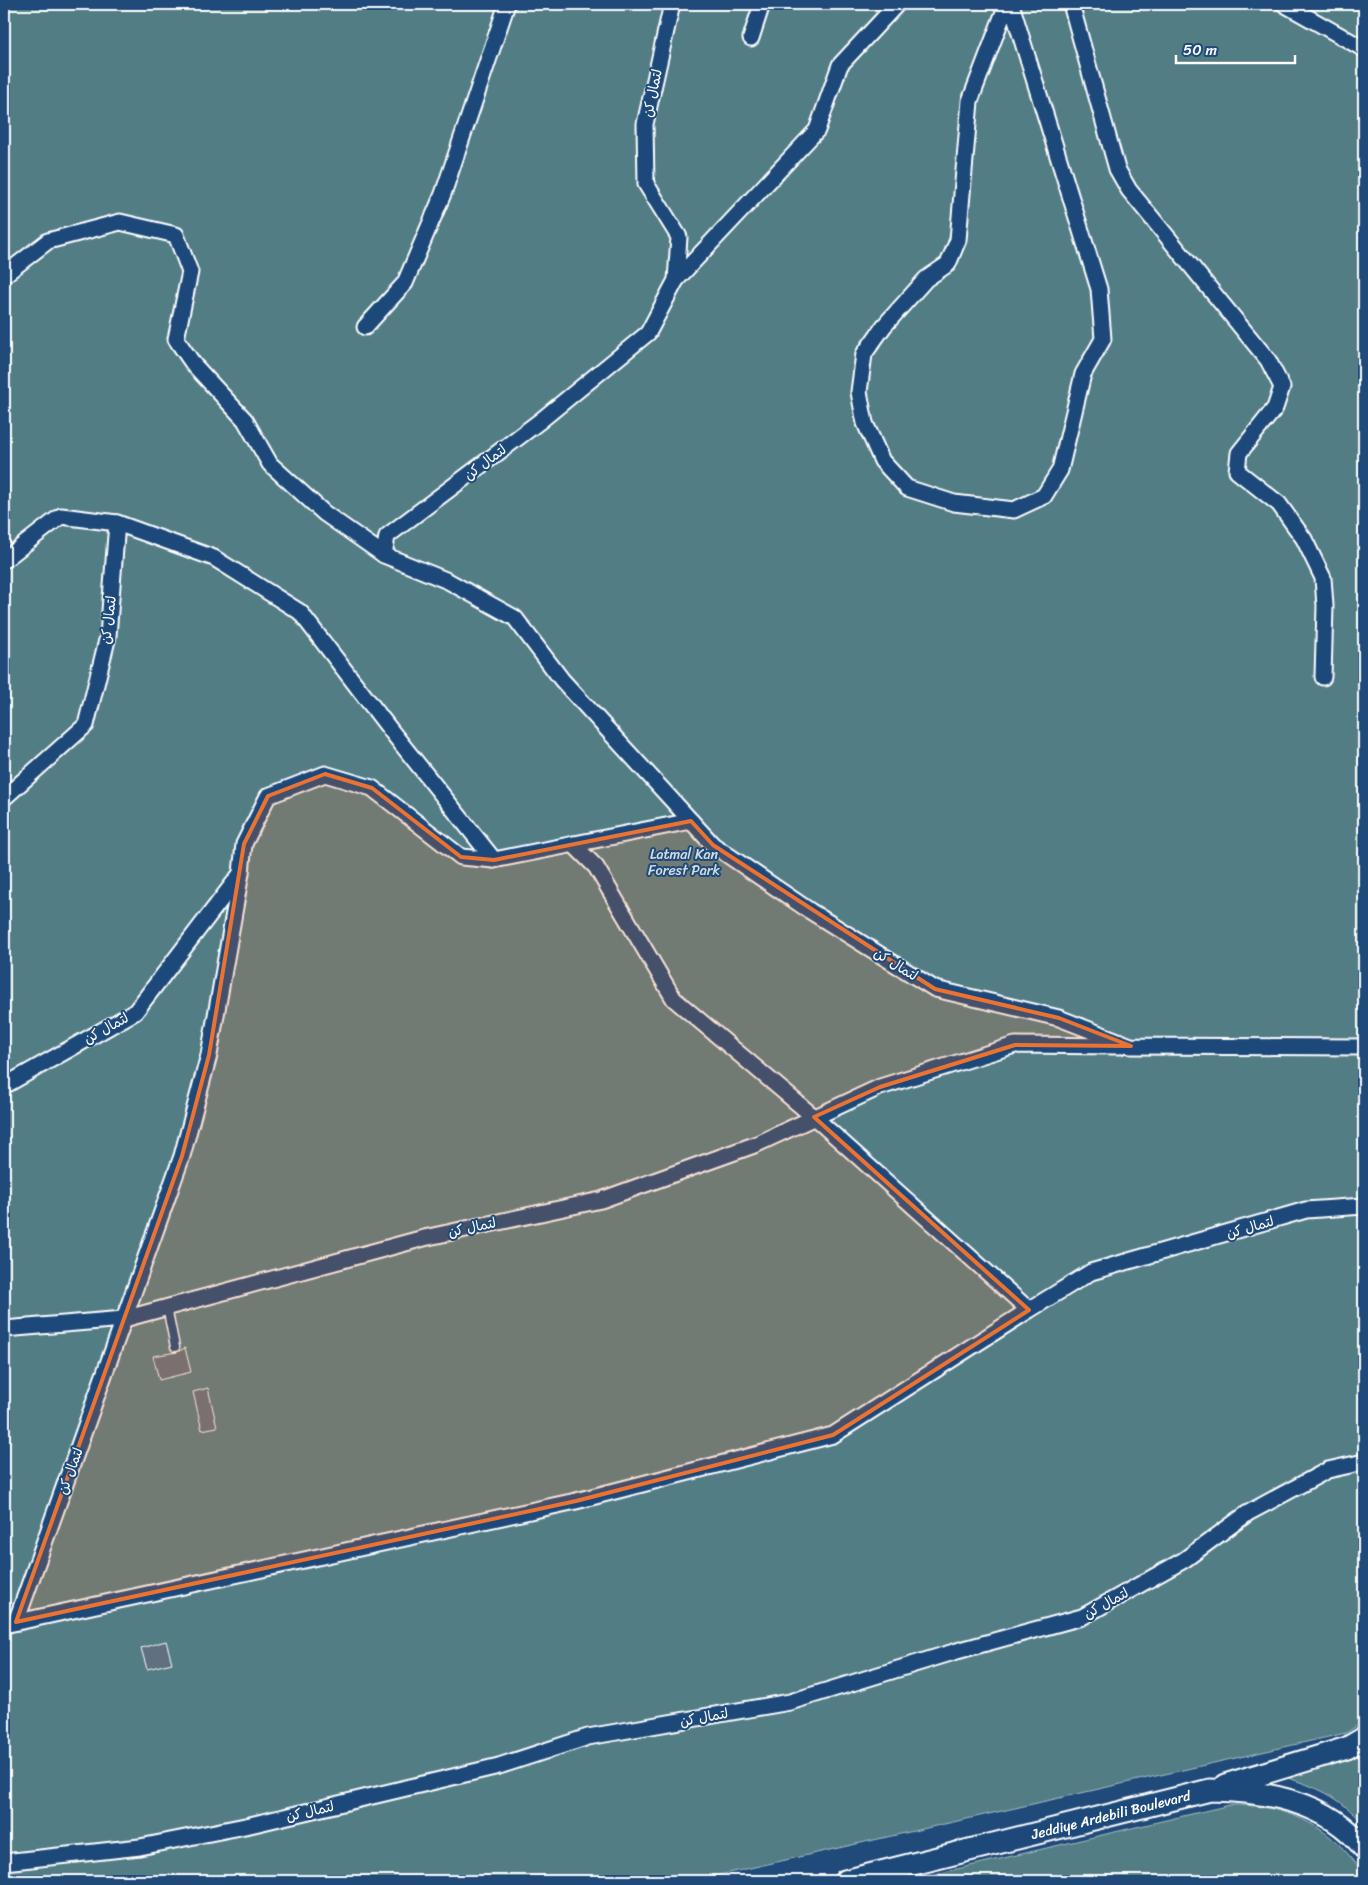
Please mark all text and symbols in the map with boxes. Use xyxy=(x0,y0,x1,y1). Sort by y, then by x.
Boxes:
scale bar xyxy=(1176,32,1294,64)
text: 50 m xyxy=(1183,37,1218,63)
street label: لتمال کن xyxy=(635,67,670,120)
street label: لتمال کن xyxy=(458,438,512,487)
street label: لتمال کن xyxy=(93,594,124,646)
park label: Latmal Kan Forest Park xyxy=(648,842,721,883)
street label: لتمال کن xyxy=(868,941,923,988)
street label: لتمال کن xyxy=(79,1006,134,1051)
street label: لتمال کن xyxy=(1223,1209,1277,1246)
street label: لتمال کن xyxy=(446,1210,499,1245)
street label: لتمال کن xyxy=(50,1444,91,1498)
street label: لتمال کن xyxy=(1079,1581,1134,1626)
street label: لتمال کن xyxy=(678,1701,730,1734)
street label: Jeddiye Ardebili Boulevard xyxy=(1028,1783,1195,1847)
street label: لتمال کن xyxy=(284,1794,337,1829)

